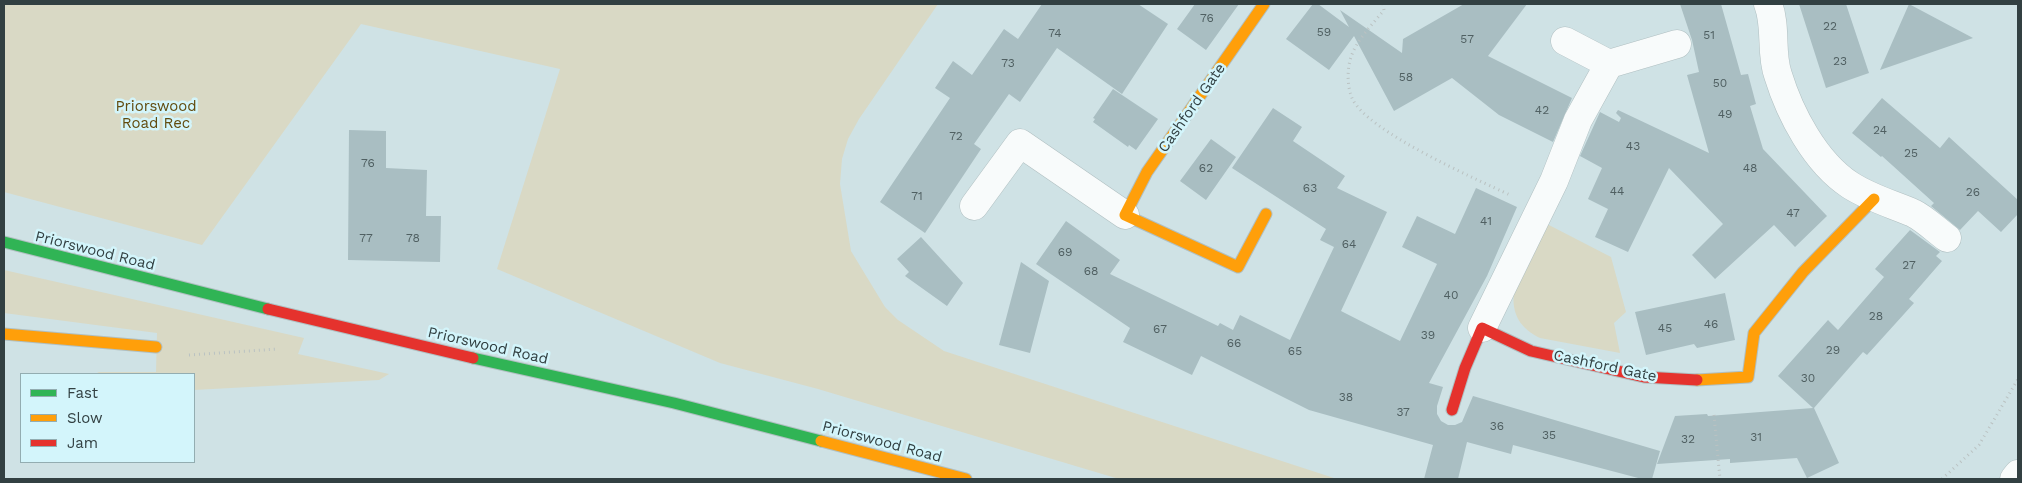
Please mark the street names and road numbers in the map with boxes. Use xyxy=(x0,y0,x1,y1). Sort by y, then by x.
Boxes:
street label: Cashford Gate xyxy=(1155,60,1229,156)
street label: Priorswood Road xyxy=(33,227,157,275)
street label: Priorswood Road xyxy=(426,323,550,369)
street label: Cashford Gate xyxy=(1552,346,1658,386)
street label: Priorswood Road xyxy=(820,417,944,467)

